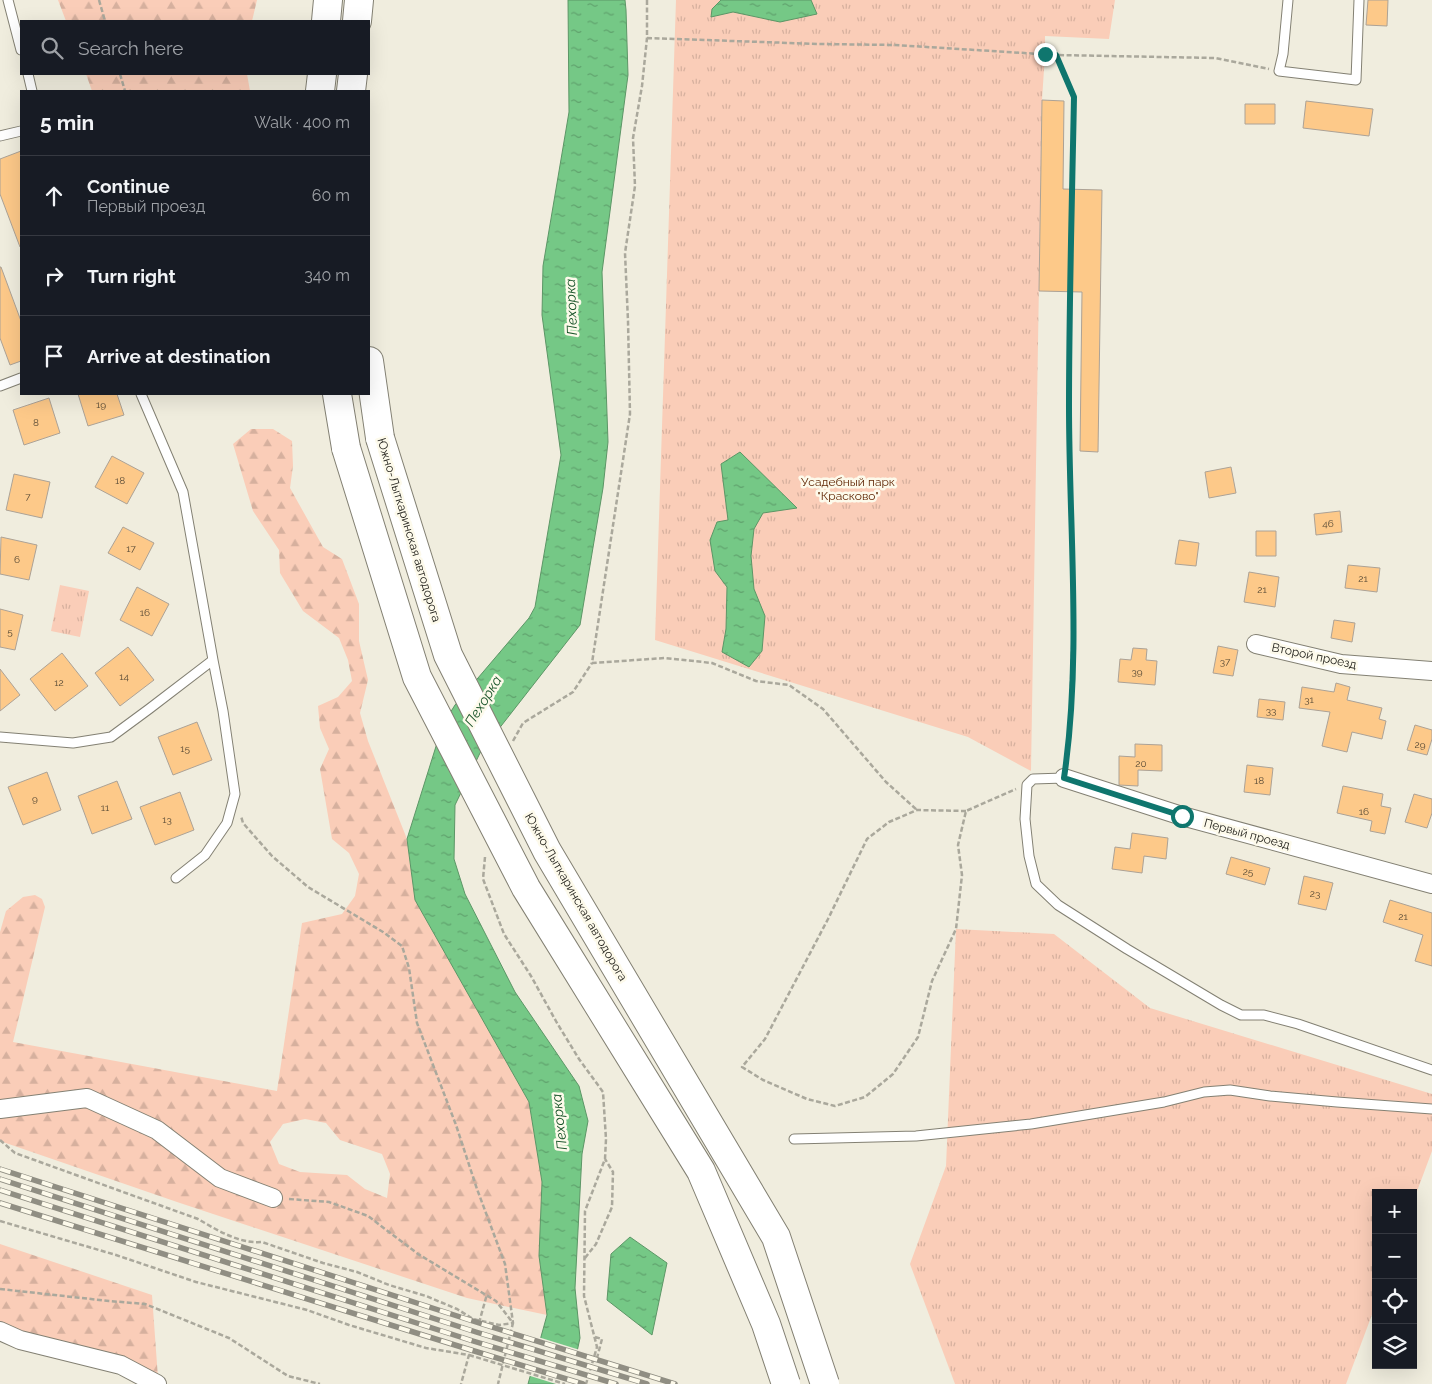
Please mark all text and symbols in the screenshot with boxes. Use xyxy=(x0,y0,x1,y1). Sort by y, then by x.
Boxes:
search box xyxy=(20,20,370,75)
icon: search xyxy=(38,34,66,62)
text: Search here xyxy=(78,37,184,59)
route end xyxy=(1034,43,1057,66)
text: 5 min xyxy=(40,110,94,135)
text: Walk · 400 m xyxy=(254,113,350,132)
text: Continue xyxy=(87,175,170,197)
icon: ahead xyxy=(40,182,68,210)
text: 60 m xyxy=(312,186,350,205)
text: Первый проезд xyxy=(87,197,205,216)
icon: right xyxy=(40,262,68,290)
text: Turn right xyxy=(87,265,176,287)
text: 340 m xyxy=(304,266,350,285)
water label: Пехорка xyxy=(562,279,580,335)
icon: arrive xyxy=(40,342,68,370)
text: Arrive at destination xyxy=(87,345,271,367)
house number: 19 xyxy=(96,399,106,410)
house number: 8 xyxy=(33,417,39,428)
street label: Южно-Лыткаринская автодорога xyxy=(374,436,444,624)
house number: 18 xyxy=(115,475,125,486)
park label: Усадебный парк "Красково" xyxy=(801,475,895,503)
house number: 7 xyxy=(25,491,31,502)
house number: 46 xyxy=(1322,518,1334,529)
house number: 17 xyxy=(126,543,136,554)
house number: 6 xyxy=(14,554,20,565)
house number: 21 xyxy=(1358,573,1368,584)
house number: 21 xyxy=(1257,584,1267,595)
house number: 16 xyxy=(140,607,150,618)
house number: 5 xyxy=(7,626,13,637)
street label: Второй проезд xyxy=(1270,640,1358,672)
house number: 37 xyxy=(1220,656,1231,667)
house number: 39 xyxy=(1131,666,1143,677)
house number: 14 xyxy=(119,671,129,682)
water label: Пехорка xyxy=(461,673,505,729)
house number: 12 xyxy=(54,677,64,688)
house number: 31 xyxy=(1304,694,1315,705)
house number: 33 xyxy=(1266,705,1276,716)
house number: 29 xyxy=(1414,739,1426,750)
house number: 15 xyxy=(180,743,190,754)
house number: 20 xyxy=(1135,758,1147,769)
house number: 18 xyxy=(1254,775,1264,786)
house number: 9 xyxy=(32,793,38,804)
house number: 11 xyxy=(101,802,110,813)
route start xyxy=(1171,805,1194,828)
house number: 16 xyxy=(1359,806,1369,817)
street label: Южно-Лыткаринская автодорога xyxy=(522,810,630,984)
house number: 13 xyxy=(162,814,172,825)
street label: Первый проезд xyxy=(1202,816,1292,852)
house number: 25 xyxy=(1243,866,1254,877)
house number: 23 xyxy=(1310,888,1320,899)
house number: 21 xyxy=(1398,911,1408,922)
water label: Пехорка xyxy=(548,1093,570,1151)
map controls xyxy=(1372,1189,1417,1369)
button: + xyxy=(1372,1189,1417,1234)
button: − xyxy=(1372,1234,1417,1279)
button: locate xyxy=(1372,1279,1417,1324)
button: layers xyxy=(1372,1324,1417,1369)

